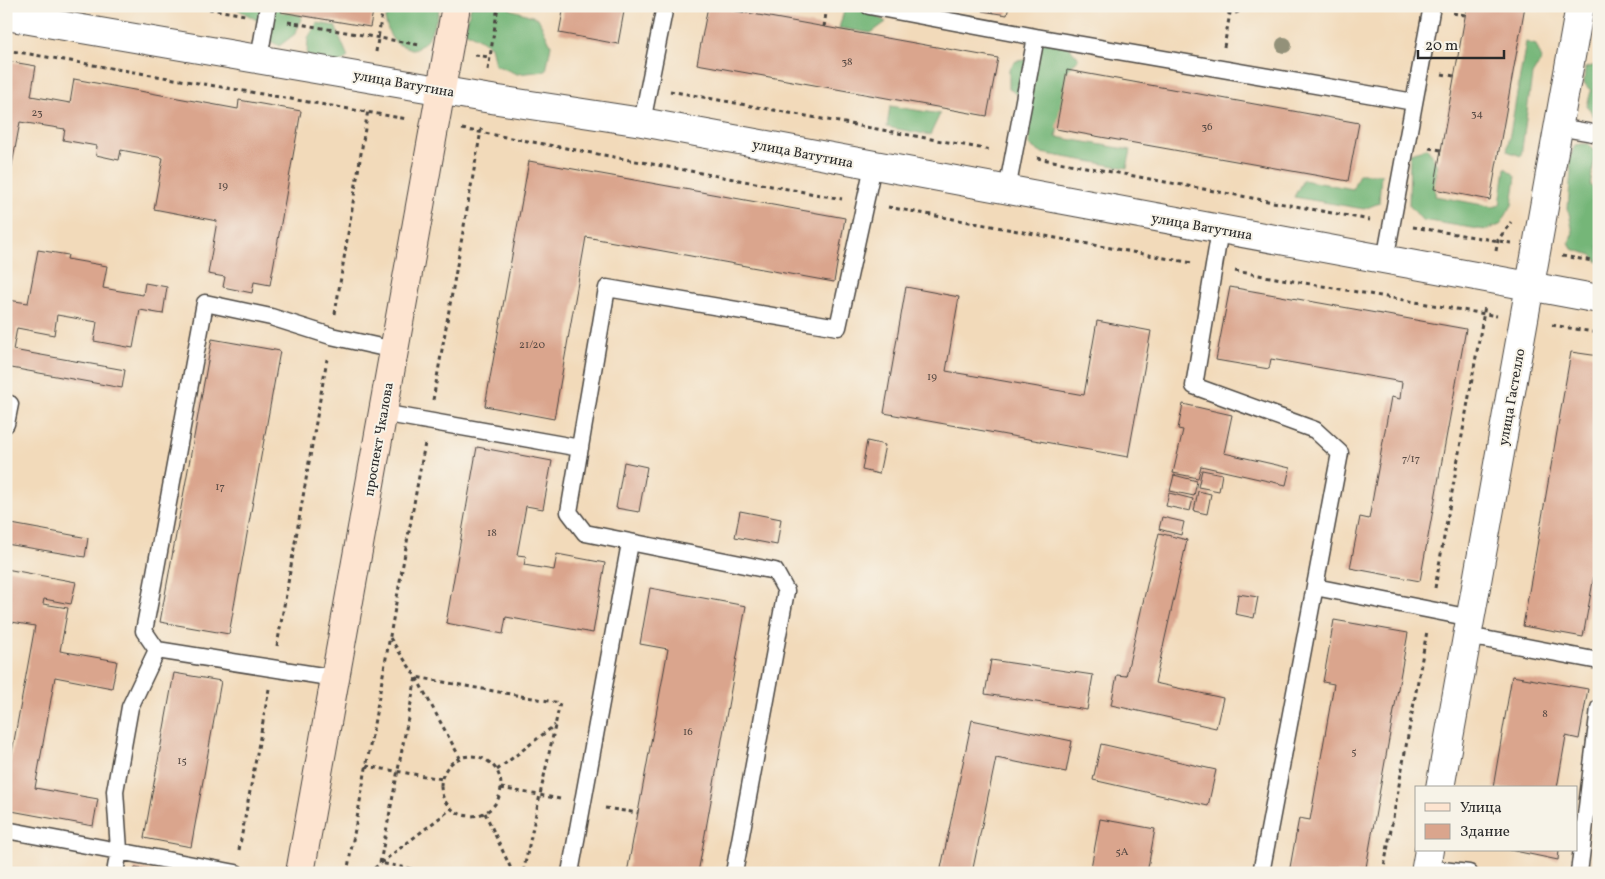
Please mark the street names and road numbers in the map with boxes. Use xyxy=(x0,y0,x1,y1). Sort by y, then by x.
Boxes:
street label: улица Ватутина xyxy=(352,66,456,103)
street label: улица Ватутина xyxy=(751,135,855,174)
street label: улица Ватутина xyxy=(1150,209,1254,246)
street label: улица Гастелло xyxy=(1495,347,1530,447)
street label: проспект Чкалова xyxy=(360,381,399,498)

